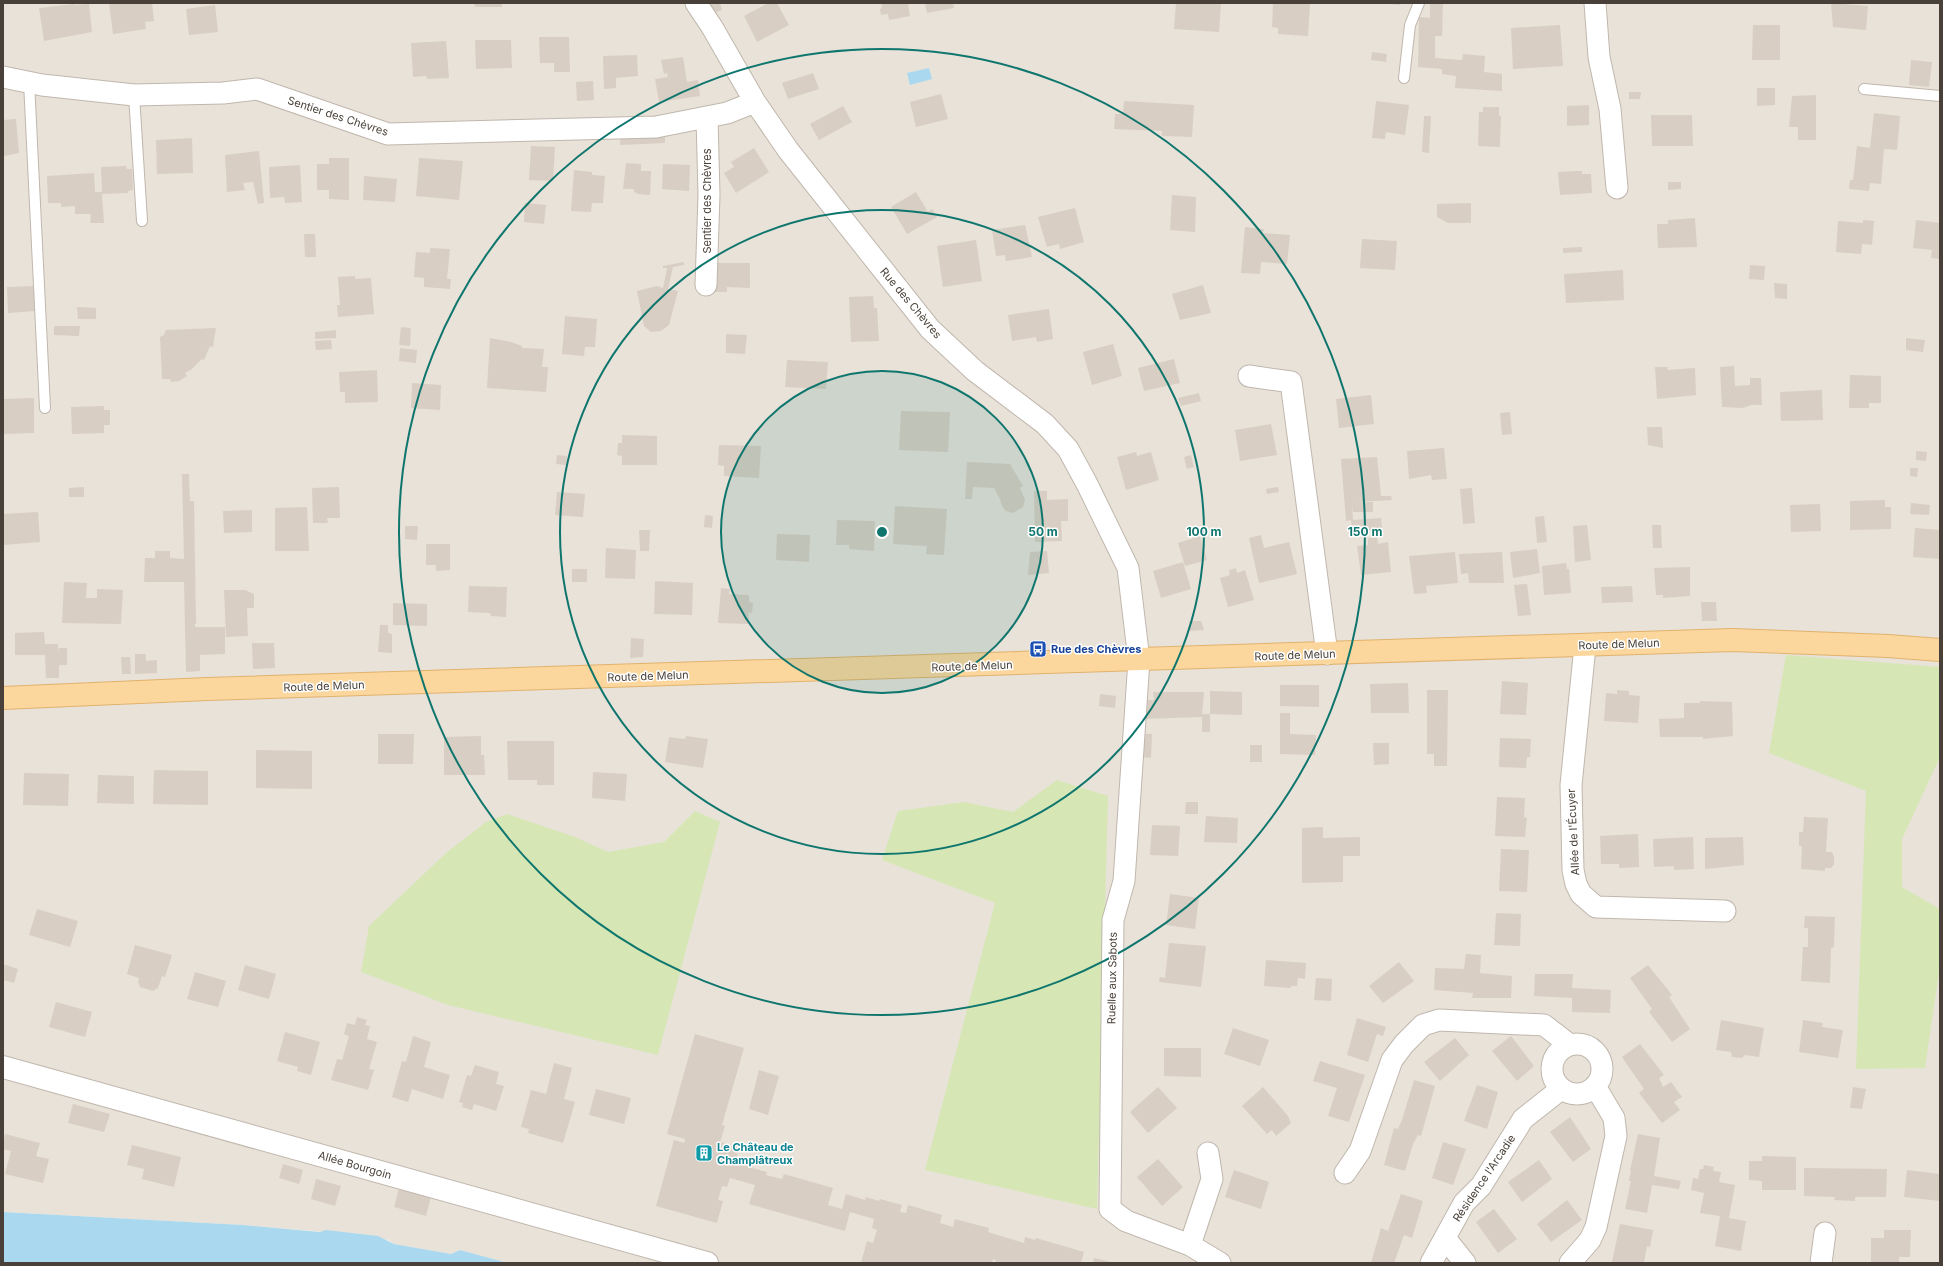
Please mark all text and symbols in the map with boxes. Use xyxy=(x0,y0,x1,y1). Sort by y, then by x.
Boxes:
street label: Sentier des Chèvres xyxy=(286,93,390,139)
street label: Sentier des Chèvres xyxy=(700,148,714,254)
street label: Rue des Chèvres xyxy=(877,265,945,341)
text: 50 m xyxy=(1028,524,1058,539)
text: 100 m xyxy=(1186,524,1222,539)
text: 150 m xyxy=(1348,524,1382,539)
centre of rings xyxy=(875,525,889,539)
street label: Route de Melun xyxy=(1578,636,1660,652)
bus stop icon: Rue des Chèvres xyxy=(1028,639,1048,659)
place label: Rue des Chèvres xyxy=(1051,642,1141,656)
street label: Route de Melun xyxy=(1254,647,1336,663)
street label: Route de Melun xyxy=(931,658,1013,674)
street label: Route de Melun xyxy=(607,668,689,684)
street label: Route de Melun xyxy=(283,678,365,694)
street label: Allée de l'Écuyer xyxy=(1564,788,1582,876)
street label: Ruelle aux Sabots xyxy=(1104,931,1120,1024)
street label: Résidence l'Arcadie xyxy=(1450,1132,1518,1224)
place label: Le Château de Champlâtreux xyxy=(717,1140,794,1167)
building icon: Le Château de Champlâtreux xyxy=(694,1143,714,1163)
street label: Allée Bourgoin xyxy=(317,1148,393,1182)

